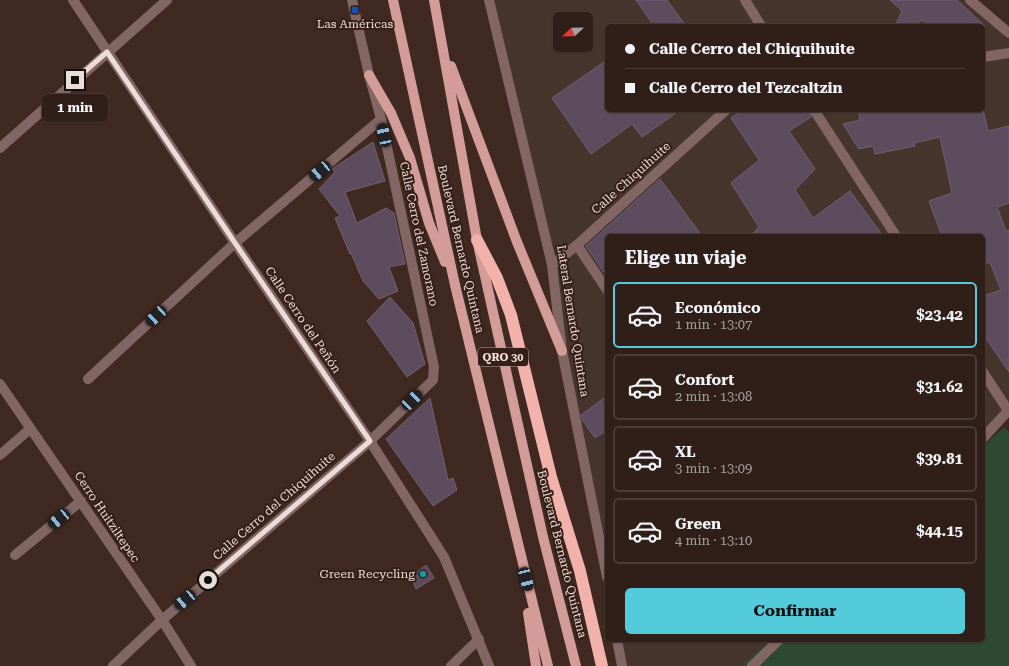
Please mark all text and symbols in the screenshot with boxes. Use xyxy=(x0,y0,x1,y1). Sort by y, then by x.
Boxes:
marker: Las Américas xyxy=(350,5,360,15)
north arrow xyxy=(553,12,593,52)
map controls xyxy=(553,12,593,52)
place label: Las Américas xyxy=(317,17,393,31)
text: Calle Cerro del Chiquihuite xyxy=(649,40,855,58)
route end xyxy=(66,71,84,89)
text: Calle Cerro del Tezcaltzin xyxy=(649,79,842,97)
callout: 1 min xyxy=(42,94,108,122)
text: 1 min xyxy=(57,100,93,115)
car xyxy=(376,122,392,148)
street label: Calle Chiquihuite xyxy=(589,139,674,217)
car xyxy=(307,159,333,183)
street label: Calle Cerro del Zamorano xyxy=(397,161,441,307)
street label: Boulevard Bernardo Quintana xyxy=(435,163,487,335)
street label: Lateral Bernardo Quintana xyxy=(554,244,592,398)
text: Elige un viaje xyxy=(625,247,747,268)
street label: Calle Cerro del Peñón xyxy=(262,264,344,376)
icon: car xyxy=(627,297,663,333)
text: Económico xyxy=(675,299,761,317)
car xyxy=(143,303,169,329)
text: $23.42 xyxy=(916,306,963,324)
text: 1 min · 13:07 xyxy=(675,317,752,332)
road number: QRO 30 xyxy=(478,348,528,366)
icon: car xyxy=(627,369,663,405)
text: Confort xyxy=(675,371,734,389)
text: $31.62 xyxy=(916,378,963,396)
car xyxy=(399,387,425,413)
text: 2 min · 13:08 xyxy=(675,389,752,404)
icon: car xyxy=(627,441,663,477)
text: XL xyxy=(675,443,696,461)
street label: Calle Cerro del Chiquihuite xyxy=(210,449,338,563)
text: $39.81 xyxy=(916,450,963,468)
text: 3 min · 13:09 xyxy=(675,461,752,476)
street label: Cerro Huitziltepec xyxy=(71,469,143,565)
street label: Boulevard Bernardo Quintana xyxy=(534,469,590,640)
car xyxy=(46,507,72,531)
icon: car xyxy=(627,513,663,549)
text: Green xyxy=(675,515,721,533)
text: $44.15 xyxy=(916,522,963,540)
text: 4 min · 13:10 xyxy=(675,533,752,548)
car xyxy=(517,566,535,592)
place label: Green Recycling xyxy=(320,567,415,581)
marker: Green Recycling xyxy=(418,569,428,579)
route start xyxy=(199,571,217,589)
car xyxy=(172,588,198,612)
button: Confirmar xyxy=(625,588,965,634)

